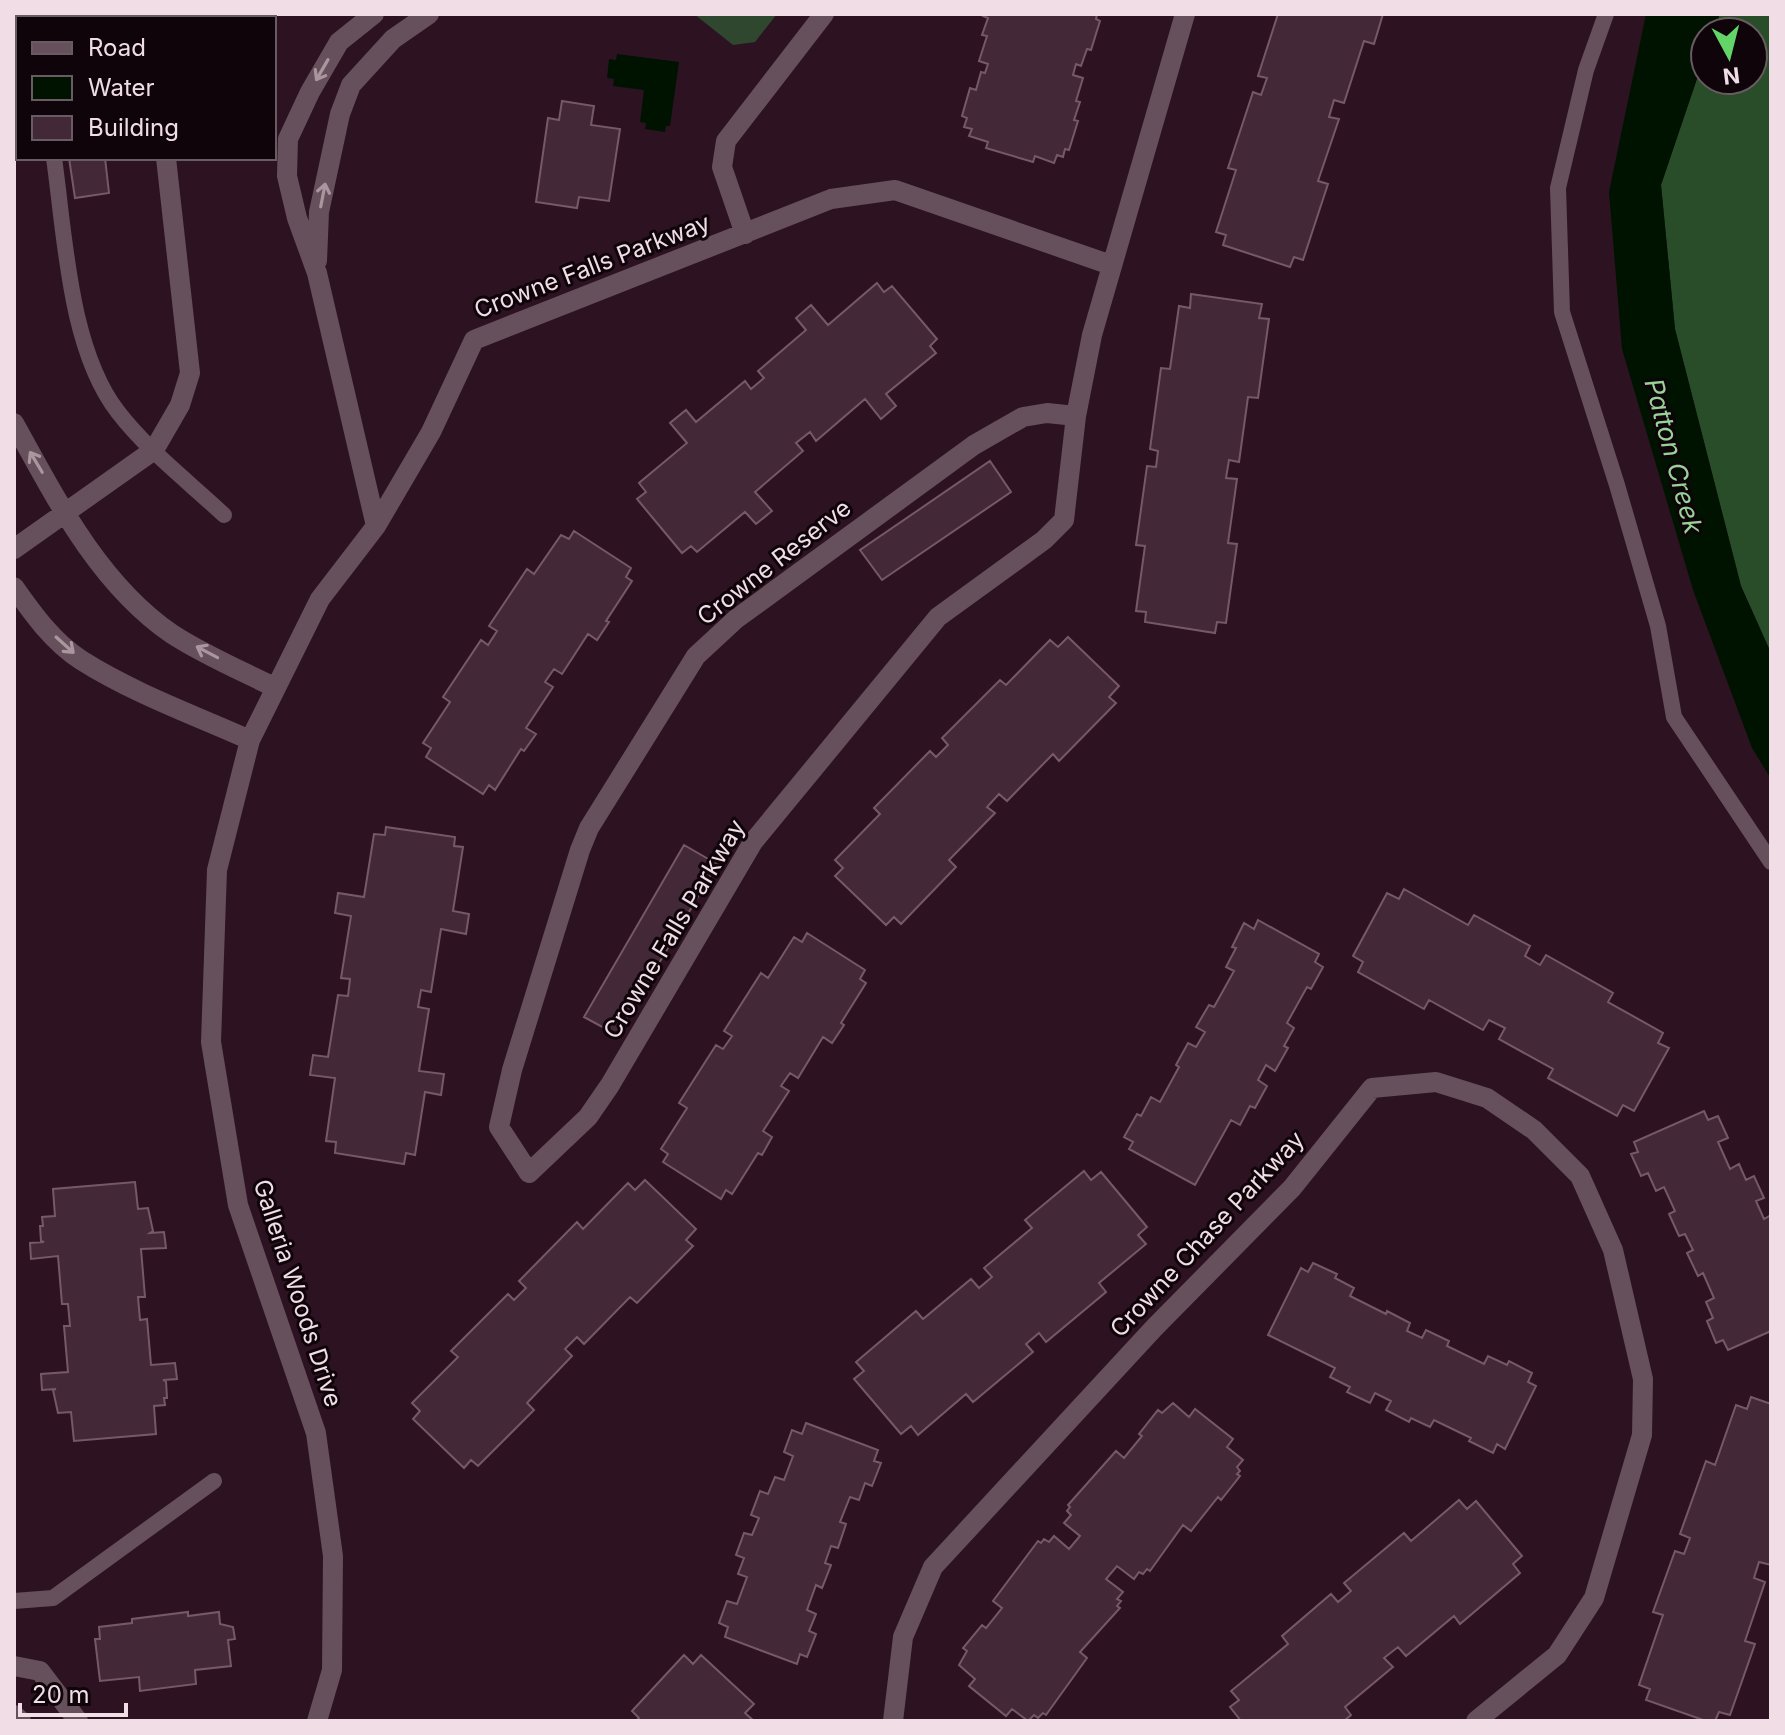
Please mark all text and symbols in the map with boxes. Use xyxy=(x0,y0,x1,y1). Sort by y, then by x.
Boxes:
legend xyxy=(16,16,276,160)
north arrow xyxy=(1689,16,1769,96)
text: Road xyxy=(88,33,146,62)
one-way arrow xyxy=(314,58,330,81)
text: N xyxy=(1722,62,1741,90)
text: Water xyxy=(88,73,155,102)
text: Building xyxy=(88,113,179,142)
one-way arrow xyxy=(316,183,331,208)
street label: Crowne Falls Parkway xyxy=(470,208,714,324)
water label: Patton Creek xyxy=(1638,375,1710,538)
one-way arrow xyxy=(28,451,43,475)
street label: Crowne Reserve xyxy=(691,493,857,631)
one-way arrow xyxy=(54,636,74,654)
one-way arrow xyxy=(195,644,219,660)
street label: Crowne Falls Parkway xyxy=(597,814,751,1044)
street label: Crowne Chase Parkway xyxy=(1104,1125,1310,1343)
street label: Galleria Woods Drive xyxy=(248,1176,348,1410)
scale bar xyxy=(20,1667,126,1717)
text: 20 m xyxy=(32,1680,90,1709)

